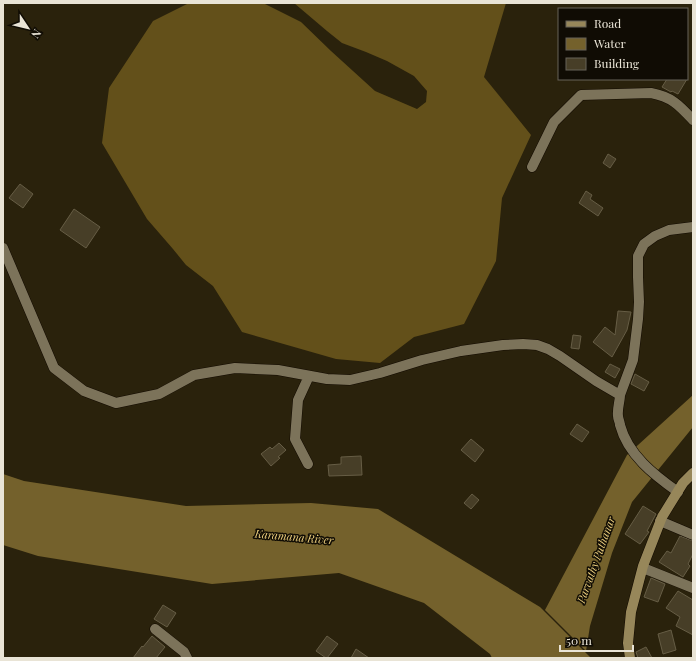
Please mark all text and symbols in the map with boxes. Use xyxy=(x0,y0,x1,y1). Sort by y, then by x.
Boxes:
north arrow xyxy=(8,8,48,48)
legend xyxy=(558,8,688,80)
text: Road xyxy=(594,15,621,31)
text: N xyxy=(28,26,45,42)
text: Water xyxy=(593,35,627,51)
text: Building xyxy=(594,55,640,71)
water label: Parvathy Puthanar xyxy=(573,514,618,606)
water label: Karamana River xyxy=(253,526,334,547)
scale bar xyxy=(560,627,633,653)
text: 50 m xyxy=(566,632,592,648)

